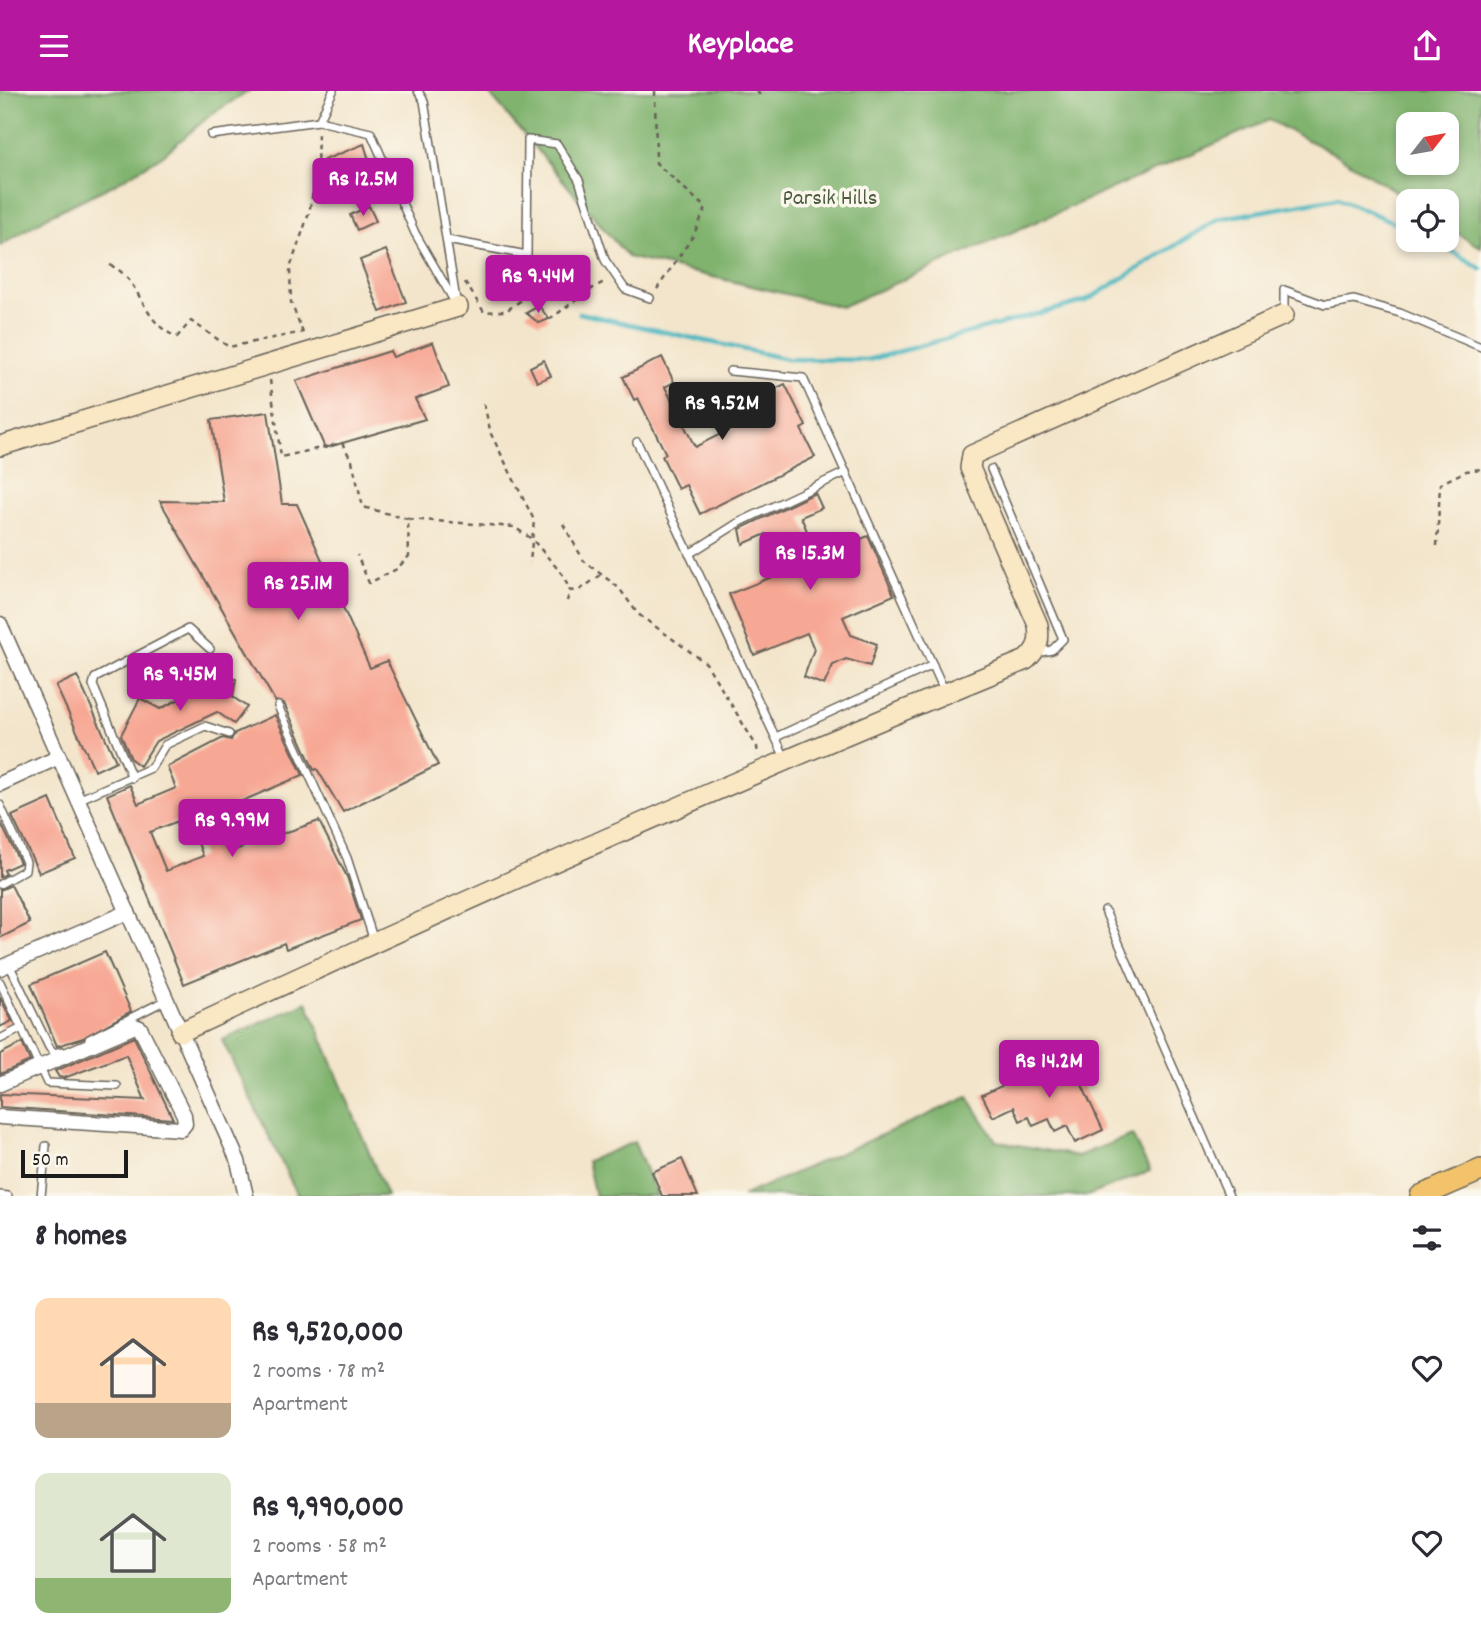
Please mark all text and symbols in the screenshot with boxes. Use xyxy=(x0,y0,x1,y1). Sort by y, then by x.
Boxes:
text: Keyplace xyxy=(687,23,794,69)
icon: menu xyxy=(35,27,73,65)
icon: share xyxy=(1408,27,1446,65)
north arrow xyxy=(1396,112,1460,175)
map controls xyxy=(1396,112,1459,252)
pin: Rs 12.5M xyxy=(291,159,435,218)
text: Rs 12.5M xyxy=(328,164,398,197)
park label: Parsik Hills xyxy=(783,183,877,216)
button: locate xyxy=(1396,189,1459,252)
pin: Rs 9.44M xyxy=(466,255,610,315)
text: Rs 9.44M xyxy=(501,261,575,294)
pin: Rs 9.52M xyxy=(650,383,794,442)
text: Rs 9.52M xyxy=(685,388,759,421)
pin: Rs 15.3M xyxy=(738,533,882,592)
text: Rs 15.3M xyxy=(775,538,845,571)
pin: Rs 25.1M xyxy=(226,563,370,622)
text: Rs 25.1M xyxy=(263,568,333,601)
pin: Rs 9.45M xyxy=(108,653,252,713)
text: Rs 9.45M xyxy=(143,659,217,692)
pin: Rs 9.99M xyxy=(160,799,304,859)
text: Rs 9.99M xyxy=(194,805,270,838)
pin: Rs 14.2M xyxy=(977,1041,1121,1100)
text: Rs 14.2M xyxy=(1015,1046,1083,1079)
scale bar xyxy=(21,1147,128,1179)
text: 50 m xyxy=(32,1148,69,1175)
text: 8 homes xyxy=(35,1217,127,1260)
icon: filters xyxy=(1408,1219,1446,1257)
text: Rs 9,520,000 xyxy=(252,1313,404,1356)
icon: home xyxy=(91,1326,175,1410)
icon: heart xyxy=(1408,1349,1446,1387)
text: 2 rooms · 78 m² xyxy=(252,1356,385,1389)
text: Apartment xyxy=(252,1389,348,1422)
text: Rs 9,990,000 xyxy=(252,1488,404,1531)
icon: home xyxy=(91,1501,175,1585)
icon: heart xyxy=(1408,1524,1446,1562)
text: 2 rooms · 58 m² xyxy=(252,1531,387,1564)
text: Apartment xyxy=(252,1564,348,1597)

